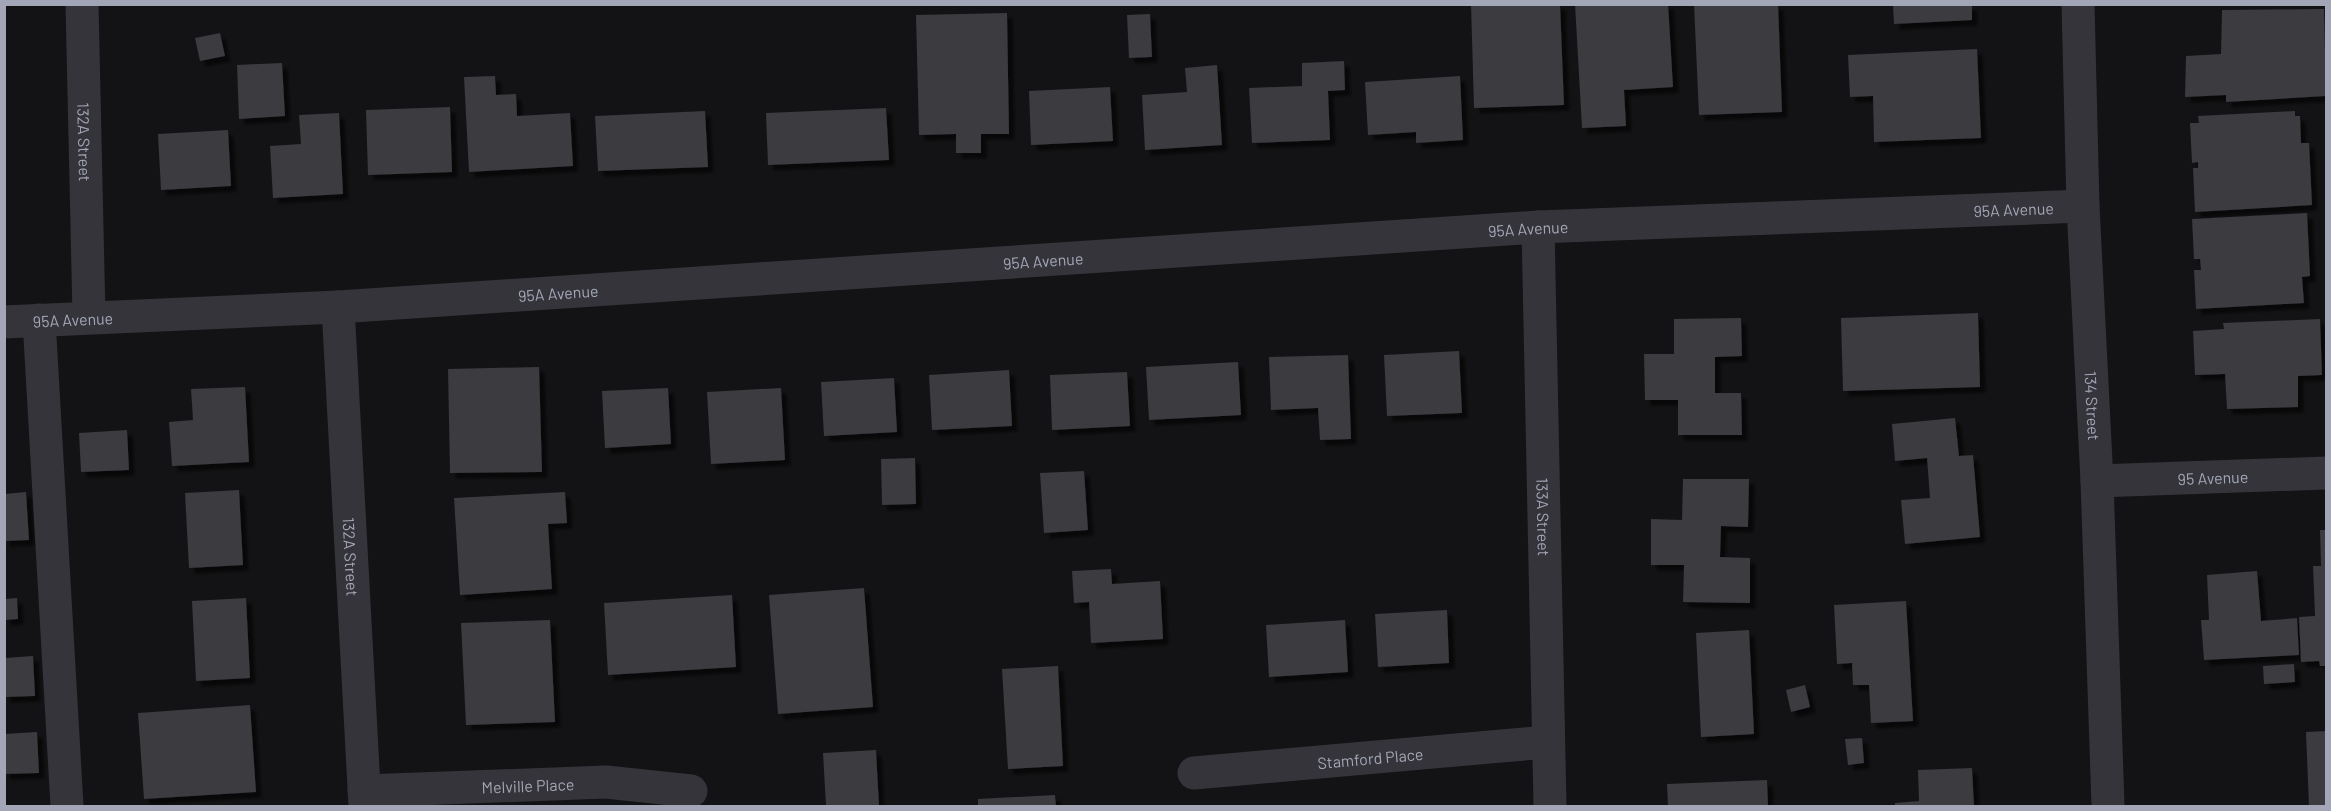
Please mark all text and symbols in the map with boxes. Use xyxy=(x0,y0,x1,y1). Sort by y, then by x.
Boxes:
street label: 132A Street xyxy=(75,102,95,182)
street label: 95A Avenue xyxy=(1973,198,2054,220)
street label: 95A Avenue xyxy=(1487,216,1569,240)
street label: 95A Avenue xyxy=(1002,248,1084,272)
street label: 95A Avenue xyxy=(517,280,599,304)
street label: 95A Avenue xyxy=(32,308,113,330)
street label: 134 Street xyxy=(2082,370,2104,441)
street label: 95 Avenue xyxy=(2177,466,2249,488)
street label: 133A Street xyxy=(1534,477,1554,557)
street label: 132A Street xyxy=(340,517,363,597)
street label: Stamford Place xyxy=(1317,743,1424,772)
street label: Melville Place xyxy=(481,774,575,796)

